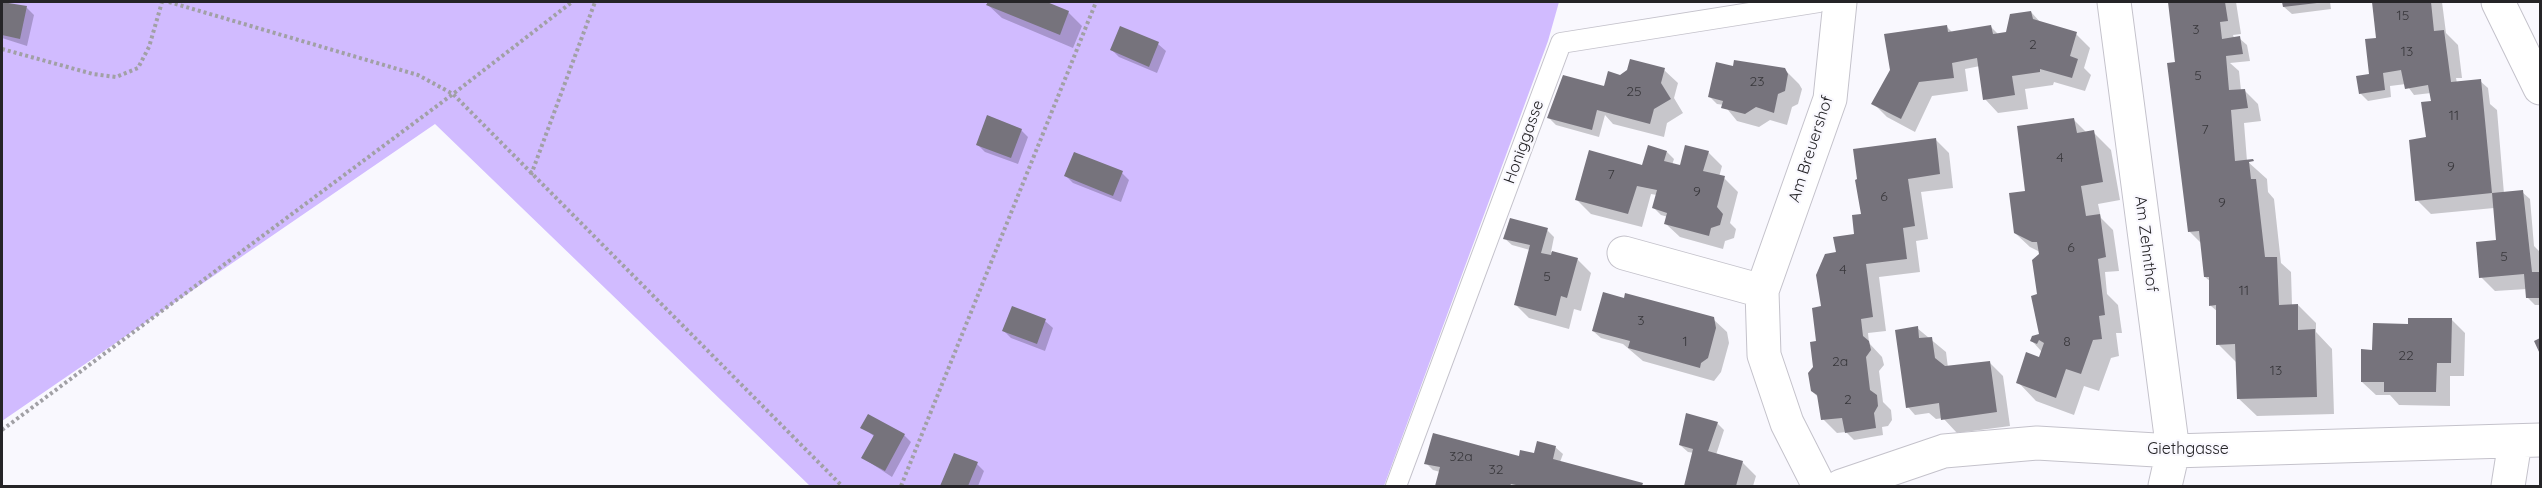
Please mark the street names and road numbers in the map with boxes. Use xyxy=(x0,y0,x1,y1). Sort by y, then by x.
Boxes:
street label: Am Breuershof xyxy=(1785,93,1837,205)
street label: Honiggasse xyxy=(1500,98,1548,186)
street label: Am Zehnthof xyxy=(2131,195,2161,293)
street label: Giethgasse xyxy=(2147,439,2229,459)

